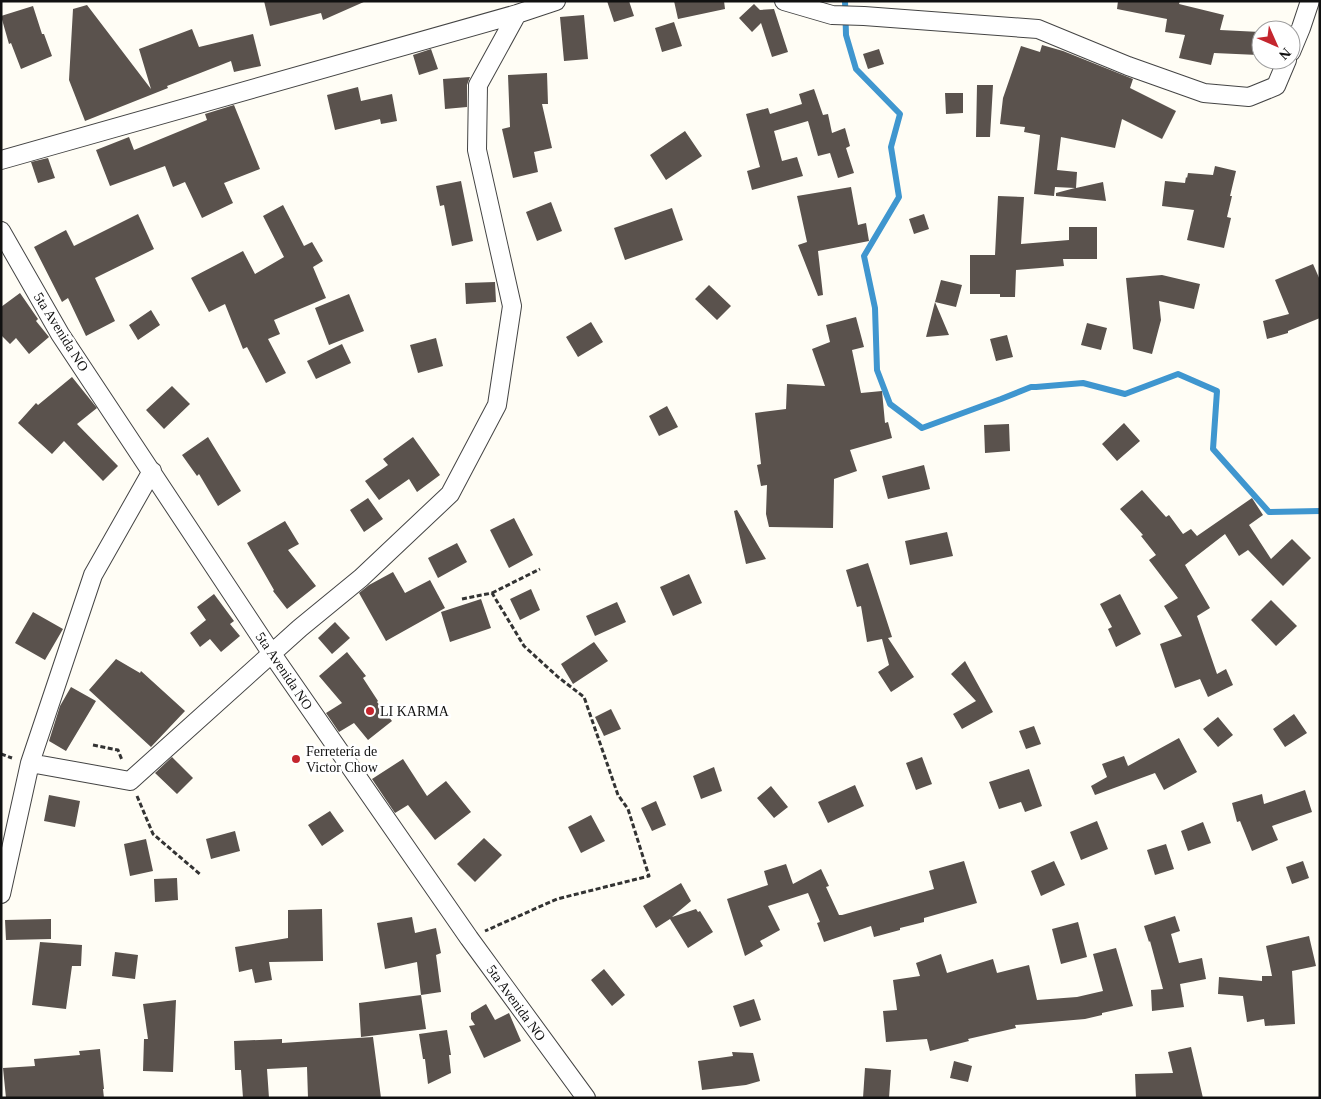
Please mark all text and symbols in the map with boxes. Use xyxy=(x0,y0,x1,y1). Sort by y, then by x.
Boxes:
north arrow xyxy=(1251,20,1301,70)
text: N xyxy=(1276,45,1294,63)
street label: 5ta Avenida NO xyxy=(31,290,91,374)
street label: 5ta Avenida NO xyxy=(253,630,315,712)
place label: LI KARMA xyxy=(380,704,450,719)
marker: LI KARMA xyxy=(364,705,376,717)
place label: Ferretería de Victor Chow xyxy=(306,744,379,775)
marker: Ferretería de Victor Chow xyxy=(290,753,302,765)
street label: 5ta Avenida NO xyxy=(483,962,549,1044)

